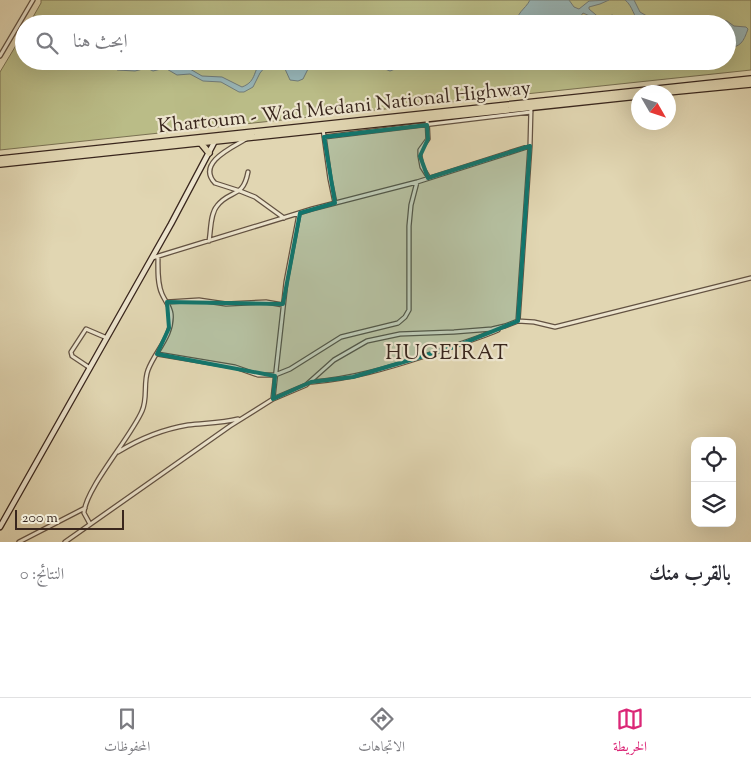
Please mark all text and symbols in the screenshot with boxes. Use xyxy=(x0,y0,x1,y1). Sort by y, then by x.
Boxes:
search box xyxy=(15,15,736,70)
icon: search xyxy=(33,29,61,57)
text: ابحث هنا xyxy=(73,29,128,56)
street label: Khartoum - Wad Medani National Highway xyxy=(156,74,532,142)
north arrow xyxy=(631,85,676,130)
district label: HUGEIRAT xyxy=(385,339,509,369)
map controls xyxy=(691,437,736,527)
button: locate xyxy=(691,437,736,482)
button: layers xyxy=(691,482,736,527)
scale bar xyxy=(15,507,124,530)
text: 200 m xyxy=(22,509,58,529)
text: بالقرب منك xyxy=(649,560,731,590)
text: النتائج: 0 xyxy=(20,564,64,587)
tab: المحفوظات xyxy=(104,705,150,760)
tab: الاتجاهات xyxy=(358,705,405,760)
tab: الخريطة xyxy=(613,705,647,760)

